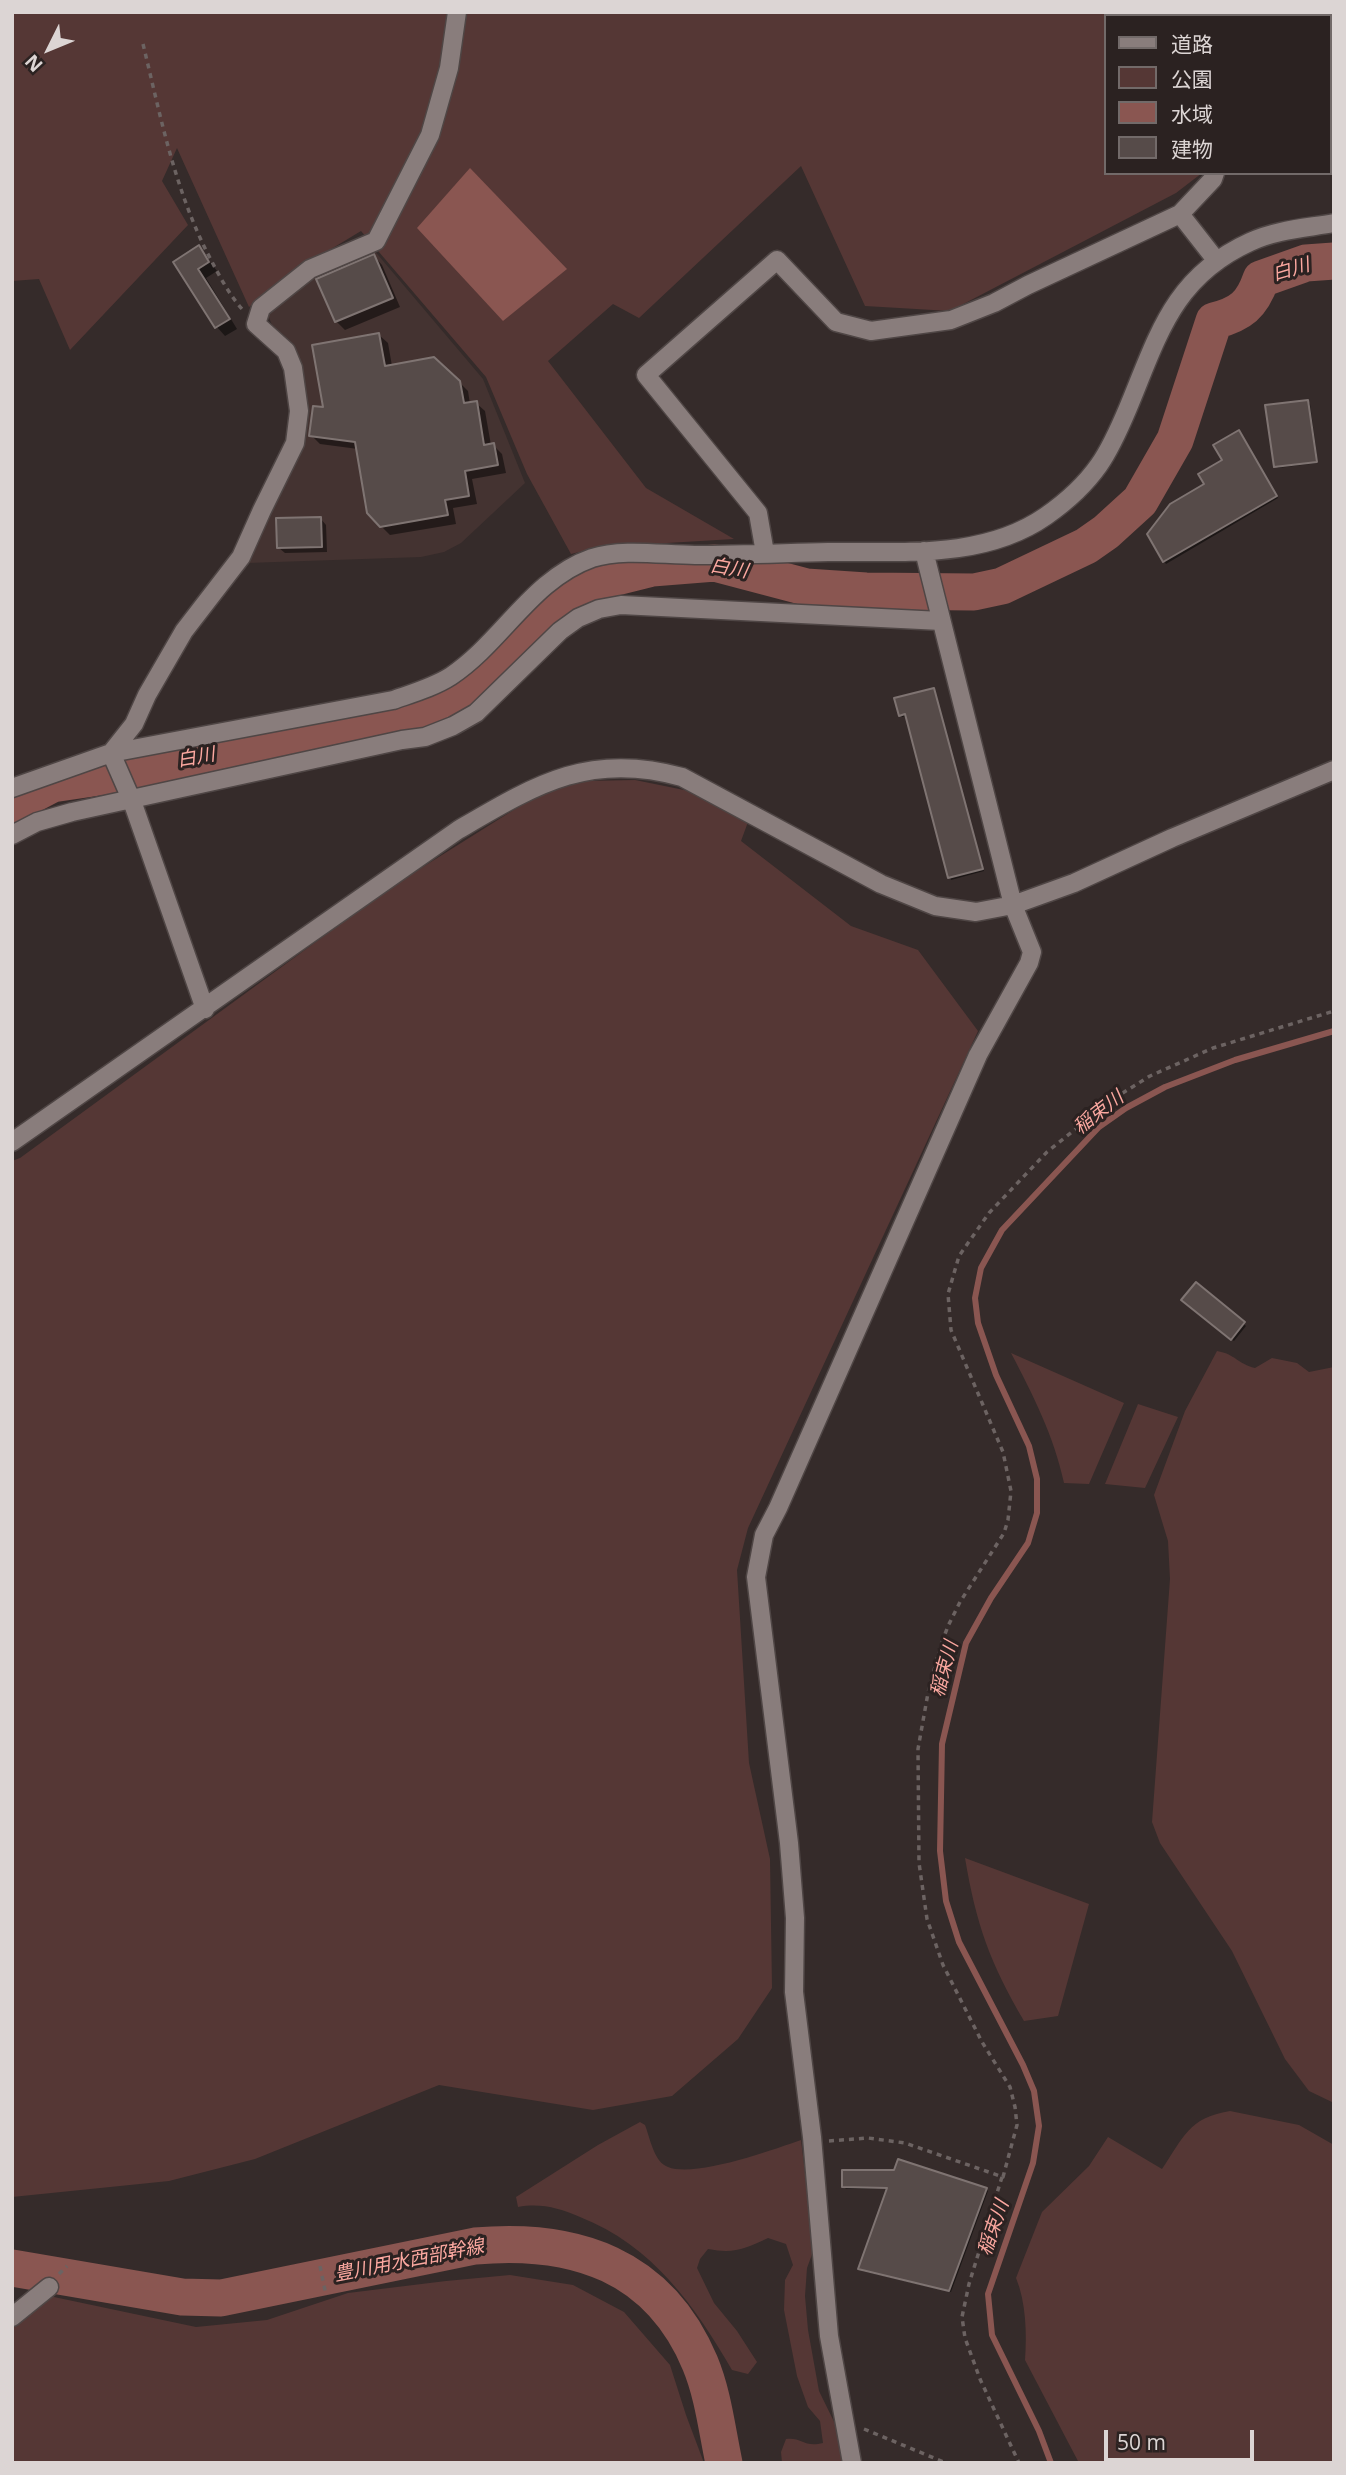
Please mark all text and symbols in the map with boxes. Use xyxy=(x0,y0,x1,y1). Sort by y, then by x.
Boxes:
north arrow xyxy=(14,14,84,84)
legend xyxy=(1104,14,1332,175)
text: 道路 xyxy=(1171,30,1213,58)
text: N xyxy=(19,49,48,78)
text: 公園 xyxy=(1171,65,1213,93)
text: 水域 xyxy=(1171,100,1213,128)
text: 建物 xyxy=(1171,135,1213,163)
water label: 白川 xyxy=(1270,254,1312,286)
water label: 白川 xyxy=(708,554,750,584)
water label: 白川 xyxy=(175,743,217,773)
water label: 稲束川 xyxy=(1070,1086,1128,1140)
water label: 稲束川 xyxy=(927,1639,963,1699)
water label: 稲束川 xyxy=(974,2197,1014,2259)
water label: 豊川用水西部幹線 xyxy=(332,2235,486,2287)
scale bar xyxy=(1108,2416,1258,2460)
text: 50 m xyxy=(1117,2428,1166,2456)

